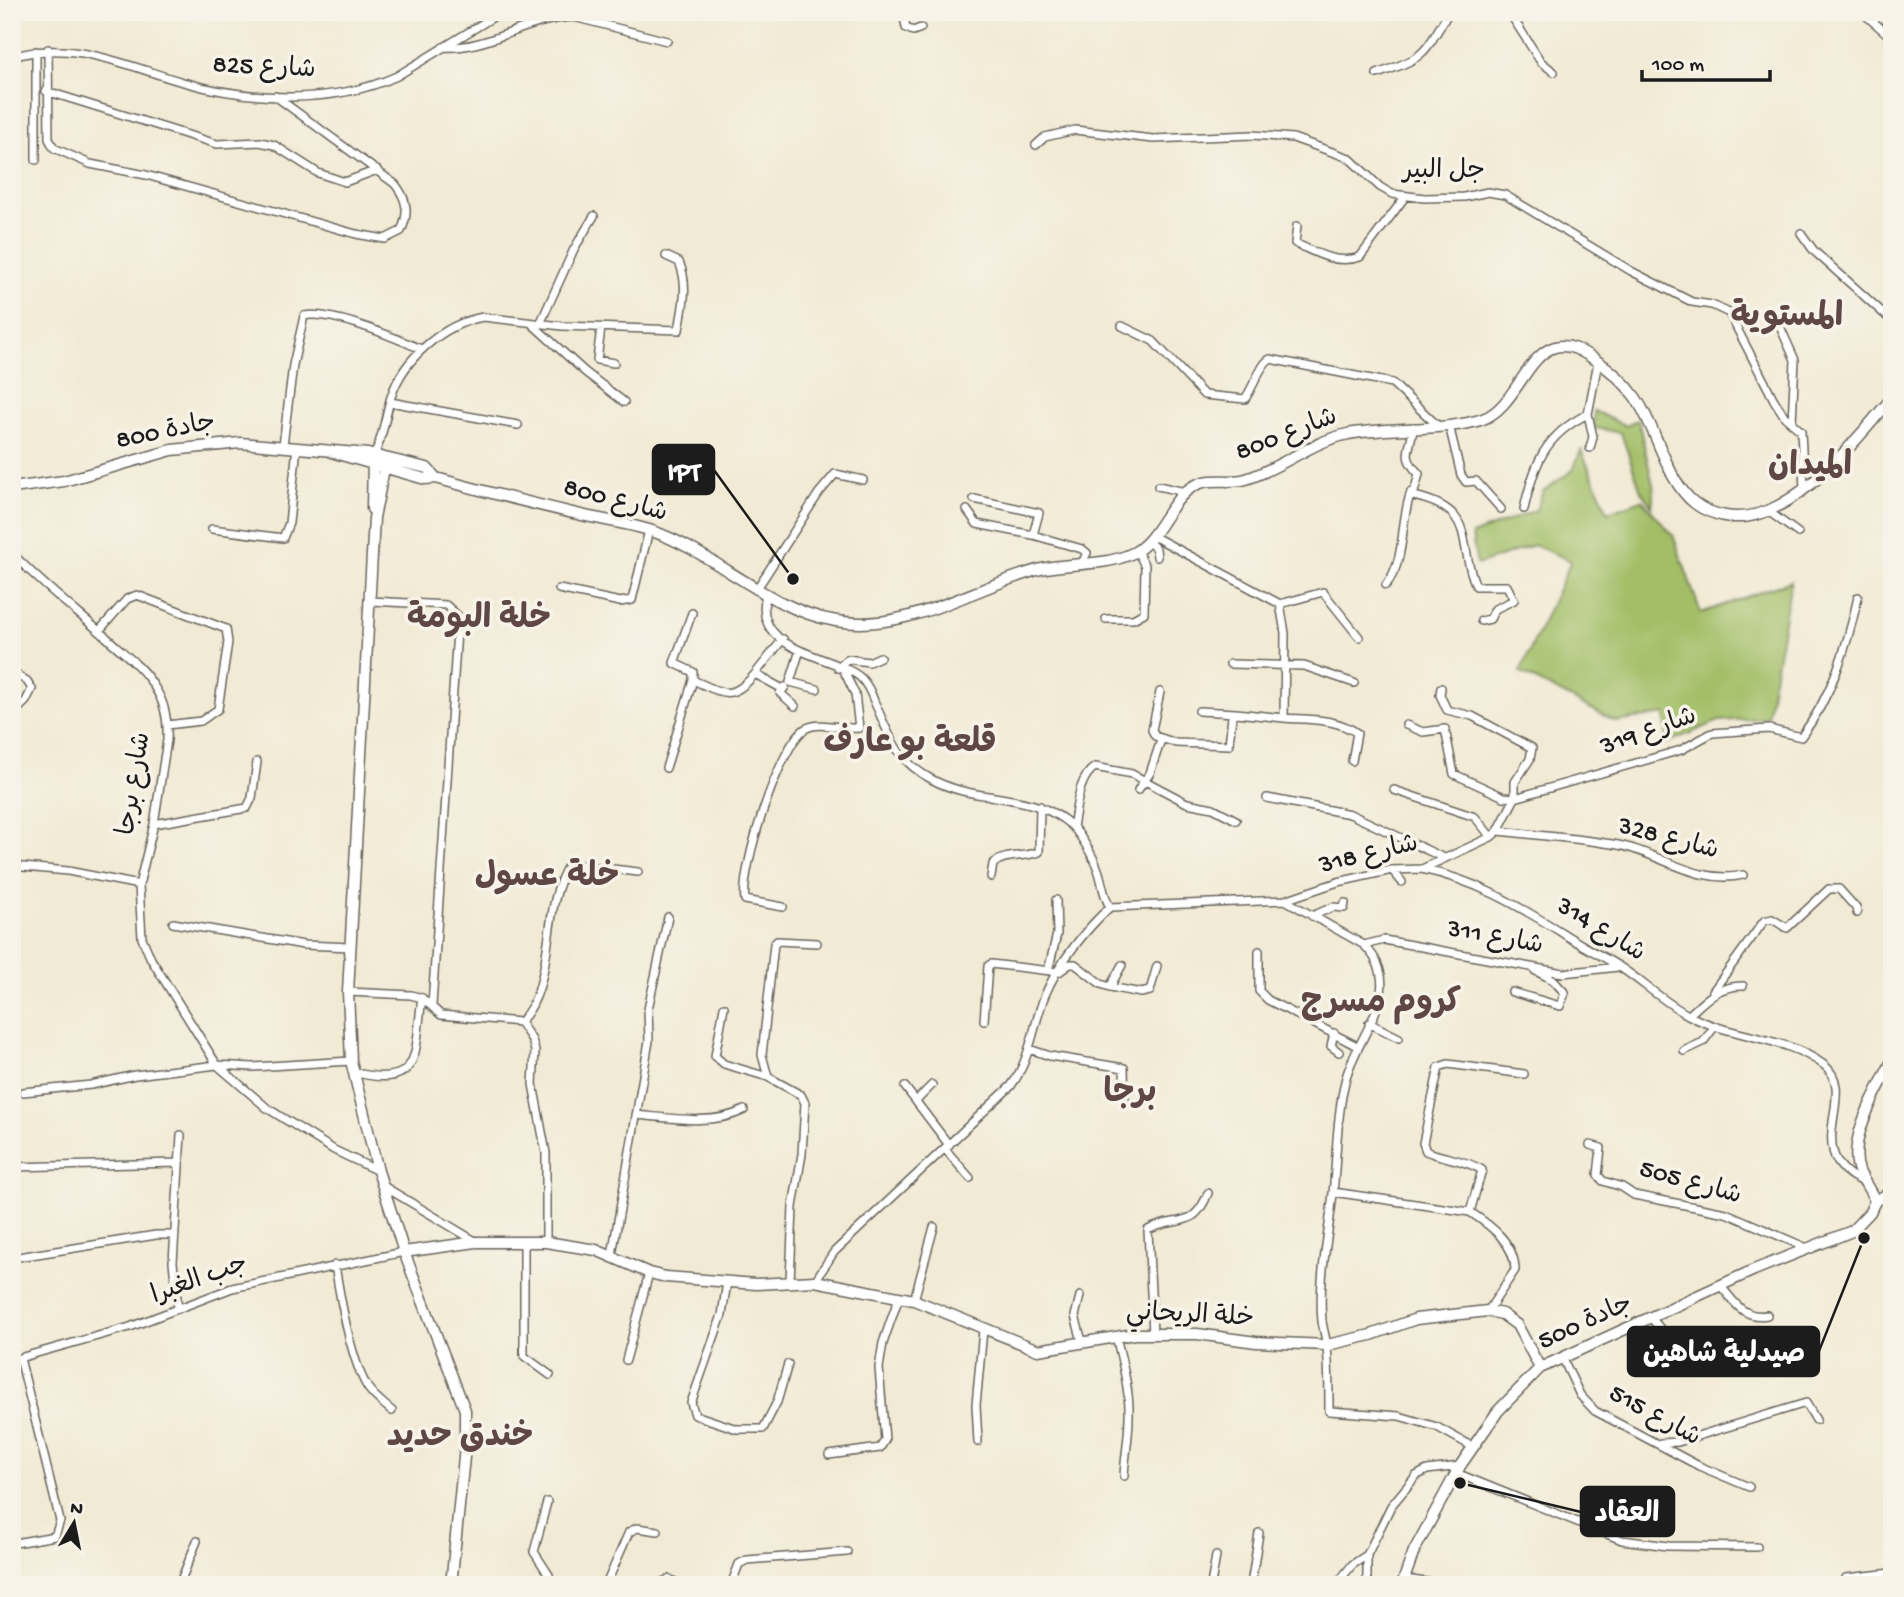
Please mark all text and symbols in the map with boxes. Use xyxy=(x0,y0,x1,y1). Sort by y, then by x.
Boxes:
scale bar xyxy=(1642,38,1769,82)
street label: شارع 825 xyxy=(212,51,316,87)
text: 100 m xyxy=(1651,54,1704,79)
street label: جل البير xyxy=(1401,157,1485,188)
district label: المستوية xyxy=(1731,298,1843,338)
street label: شارع 800 xyxy=(1232,402,1342,470)
street label: جادة 800 xyxy=(114,408,218,458)
callout: IPT xyxy=(653,445,714,494)
district label: الميدان xyxy=(1768,448,1852,487)
text: IPT xyxy=(668,458,703,491)
street label: شارع 800 xyxy=(560,473,670,531)
district label: خلة البومة xyxy=(407,600,551,640)
street label: شارع 319 xyxy=(1596,702,1701,764)
district label: قلعة بو عارف xyxy=(823,722,997,764)
street label: شارع برجا xyxy=(113,730,159,838)
street label: شارع 328 xyxy=(1613,811,1722,868)
street label: شارع 318 xyxy=(1315,830,1422,883)
district label: خلة عسول xyxy=(475,858,619,898)
street label: شارع 314 xyxy=(1549,891,1650,970)
street label: شارع 311 xyxy=(1443,914,1546,963)
district label: كروم مسرج xyxy=(1300,985,1462,1025)
district label: برجا xyxy=(1104,1075,1156,1114)
street label: شارع 505 xyxy=(1635,1155,1745,1213)
street label: جب الغبرا xyxy=(147,1249,253,1313)
street label: جادة 500 xyxy=(1534,1290,1638,1358)
street label: خلة الريحاني xyxy=(1125,1298,1255,1339)
callout: صيدلية شاهين xyxy=(1628,1327,1819,1376)
text: صيدلية شاهين xyxy=(1643,1338,1805,1372)
street label: شارع 515 xyxy=(1603,1379,1705,1455)
district label: خندق حديد xyxy=(387,1419,533,1458)
callout: العقاد xyxy=(1581,1487,1674,1536)
north arrow xyxy=(38,1488,108,1558)
text: N xyxy=(68,1497,84,1522)
text: العقاد xyxy=(1594,1499,1660,1532)

